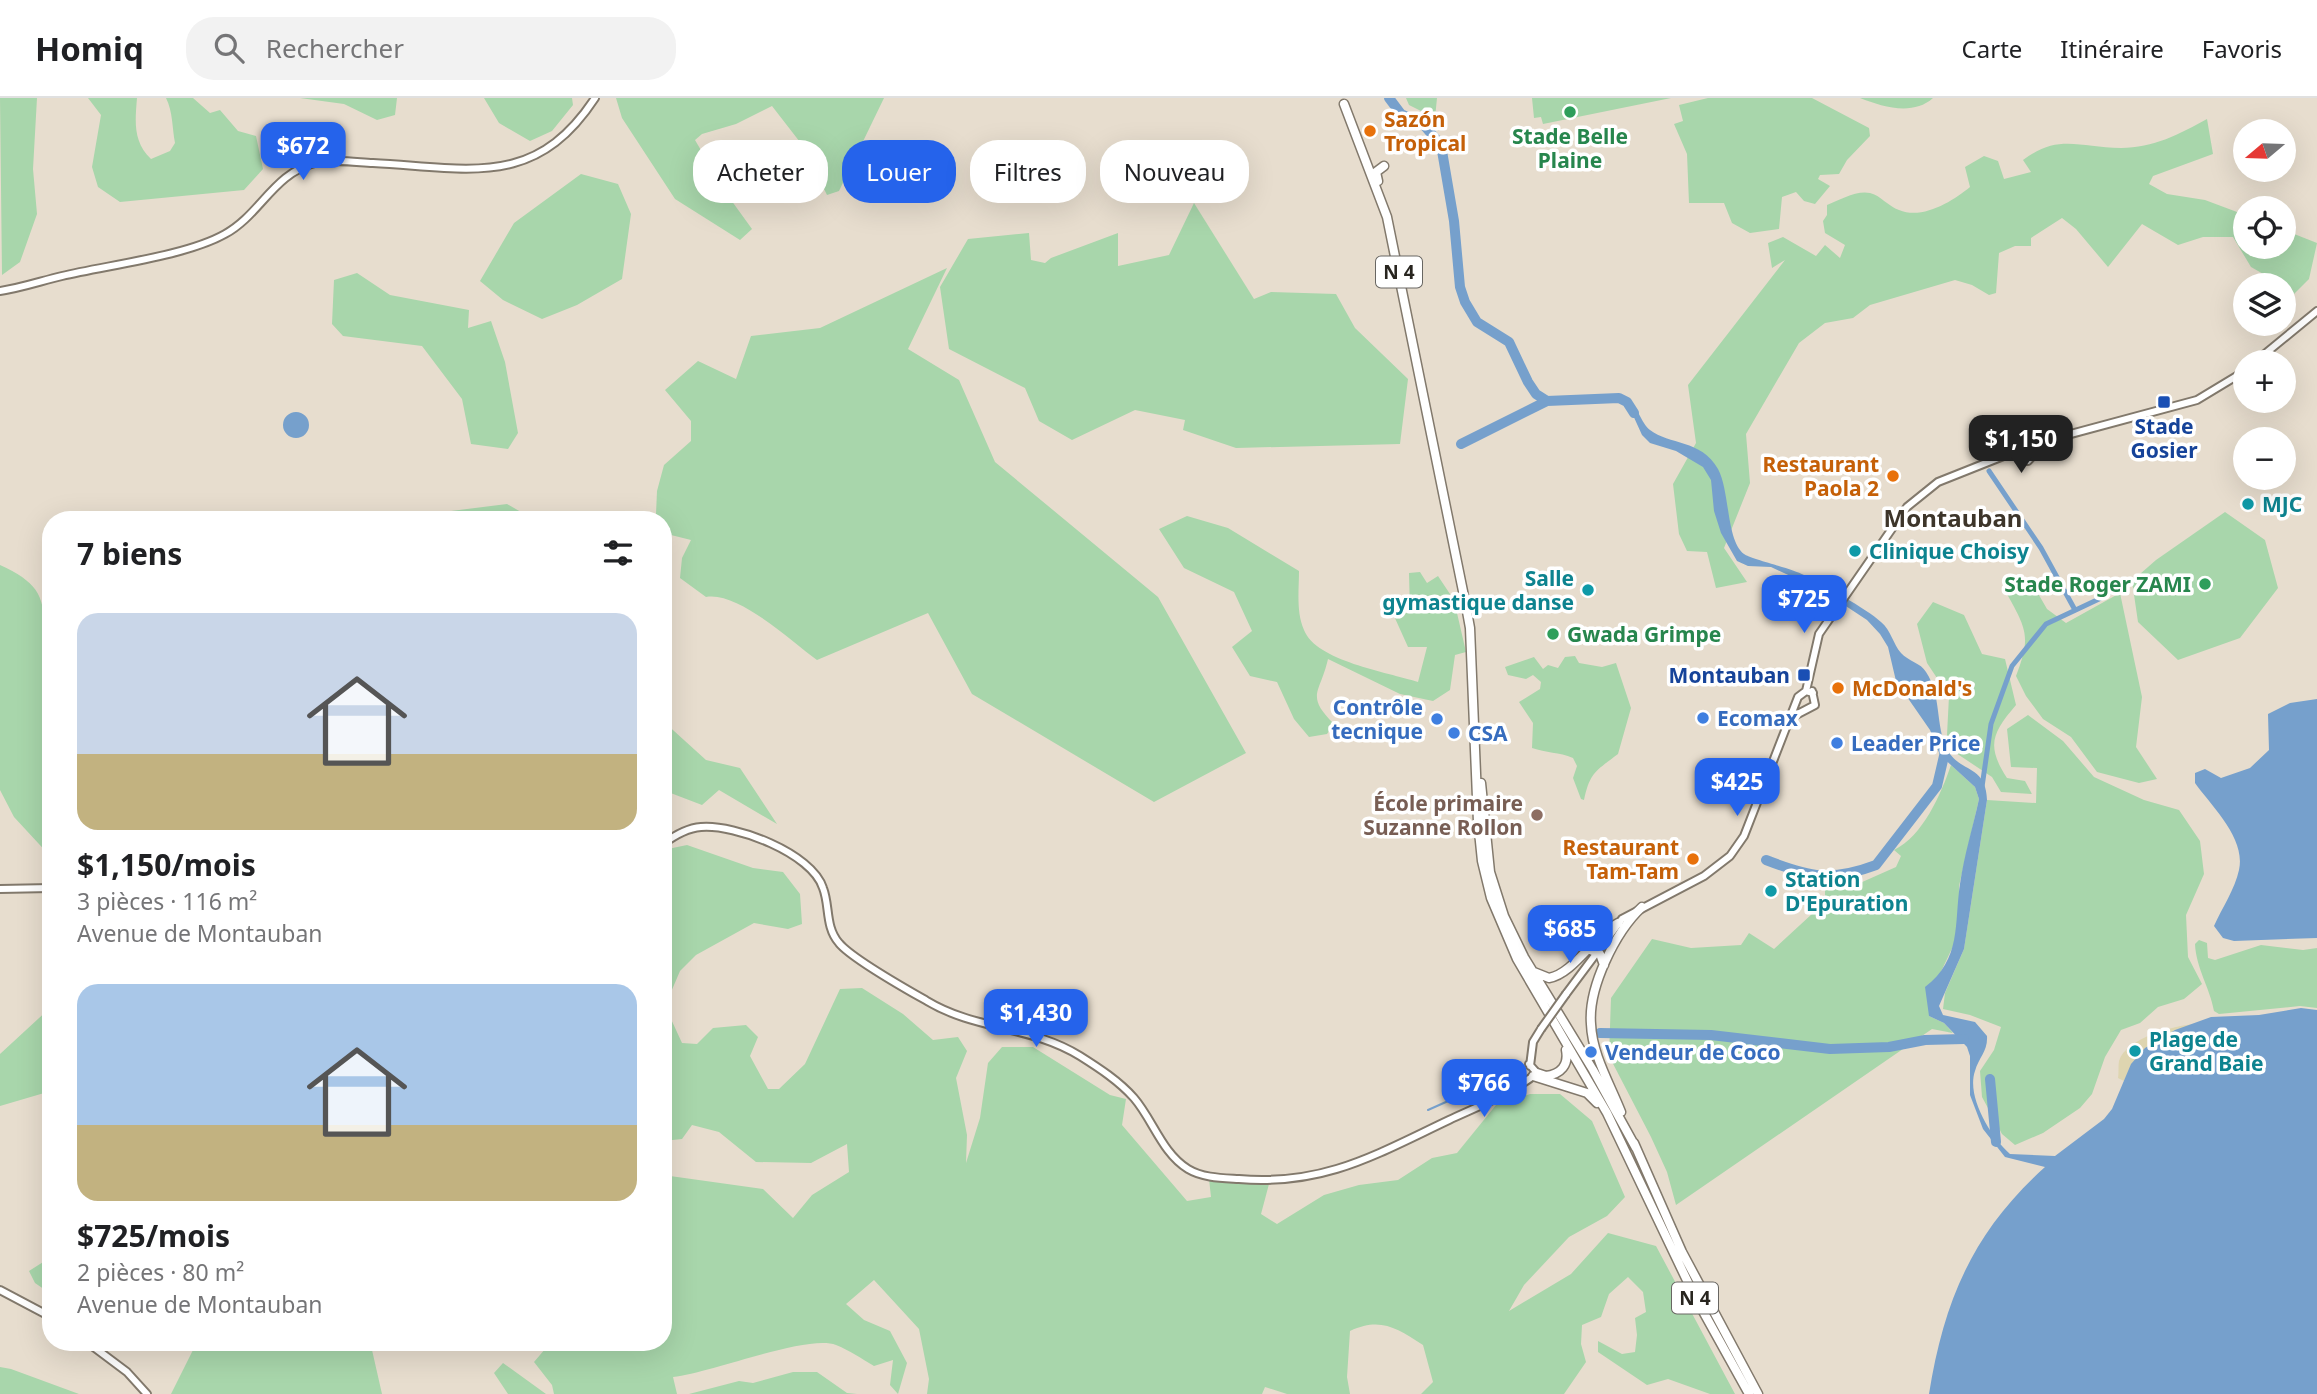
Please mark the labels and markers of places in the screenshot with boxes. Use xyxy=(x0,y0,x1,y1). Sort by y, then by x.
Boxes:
marker: Stade Belle Plaine xyxy=(1562,104,1578,120)
place label: Sazón Tropical xyxy=(1384,105,1466,157)
pin: $672 xyxy=(262,122,344,182)
place label: Stade Belle Plaine xyxy=(1512,122,1628,174)
marker: Sazón Tropical xyxy=(1362,123,1378,139)
marker: Stade Gosier xyxy=(2156,394,2172,410)
place label: Stade Gosier xyxy=(2130,412,2198,464)
pin: $1,150 xyxy=(1964,416,2078,475)
place label: Restaurant Paola 2 xyxy=(1762,450,1879,502)
marker: Restaurant Paola 2 xyxy=(1885,468,1901,484)
place label: MJC xyxy=(2262,490,2302,518)
marker: MJC xyxy=(2240,496,2256,512)
place label: Clinique Choisy xyxy=(1869,537,2029,565)
marker: Clinique Choisy xyxy=(1847,543,1863,559)
place label: Salle gymastique danse xyxy=(1382,564,1574,616)
place label: Stade Roger ZAMI xyxy=(2004,570,2191,598)
pin: $725 xyxy=(1763,575,1845,635)
marker: Stade Roger ZAMI xyxy=(2197,576,2213,592)
marker: Salle gymastique danse xyxy=(1580,582,1596,598)
place label: Gwada Grimpe xyxy=(1567,620,1721,648)
marker: Gwada Grimpe xyxy=(1545,626,1561,642)
place label: Montauban xyxy=(1669,661,1790,689)
marker: Montauban xyxy=(1796,667,1812,683)
place label: McDonald's xyxy=(1852,674,1972,702)
marker: McDonald's xyxy=(1830,680,1846,696)
place label: Contrôle tecnique xyxy=(1331,693,1423,745)
place label: Ecomax xyxy=(1717,704,1799,732)
marker: Ecomax xyxy=(1695,710,1711,726)
marker: Contrôle tecnique xyxy=(1429,711,1445,727)
place label: CSA xyxy=(1468,719,1508,747)
marker: CSA xyxy=(1446,725,1462,741)
place label: Leader Price xyxy=(1851,729,1981,757)
marker: Leader Price xyxy=(1829,735,1845,751)
pin: $425 xyxy=(1696,758,1778,818)
place label: École primaire Suzanne Rollon xyxy=(1363,789,1523,841)
marker: École primaire Suzanne Rollon xyxy=(1529,807,1545,823)
place label: Restaurant Tam-Tam xyxy=(1562,833,1679,885)
marker: Restaurant Tam-Tam xyxy=(1685,851,1701,867)
place label: Station D'Epuration xyxy=(1785,865,1908,917)
marker: Station D'Epuration xyxy=(1763,883,1779,899)
pin: $685 xyxy=(1529,906,1611,965)
pin: $1,430 xyxy=(979,990,1093,1049)
place label: Plage de Grand Baie xyxy=(2149,1025,2264,1077)
place label: Vendeur de Coco xyxy=(1605,1038,1781,1066)
marker: Plage de Grand Baie xyxy=(2127,1043,2143,1059)
marker: Vendeur de Coco xyxy=(1583,1044,1599,1060)
pin: $766 xyxy=(1443,1060,1525,1119)

